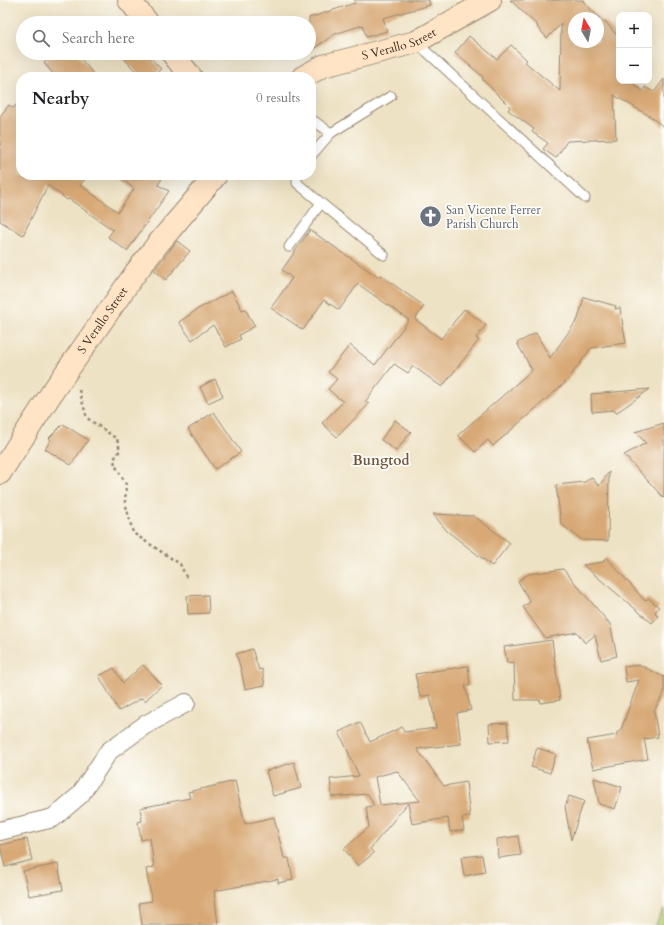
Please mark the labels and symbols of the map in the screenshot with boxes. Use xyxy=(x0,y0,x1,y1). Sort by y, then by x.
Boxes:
north arrow xyxy=(568,12,604,48)
street label: S Verallo Street xyxy=(360,24,439,64)
place label: San Vicente Ferrer Parish Church xyxy=(446,202,541,232)
church icon: San Vicente Ferrer Parish Church xyxy=(418,204,444,230)
street label: S Verallo Street xyxy=(74,284,131,357)
district label: Bungtod xyxy=(353,451,409,470)

